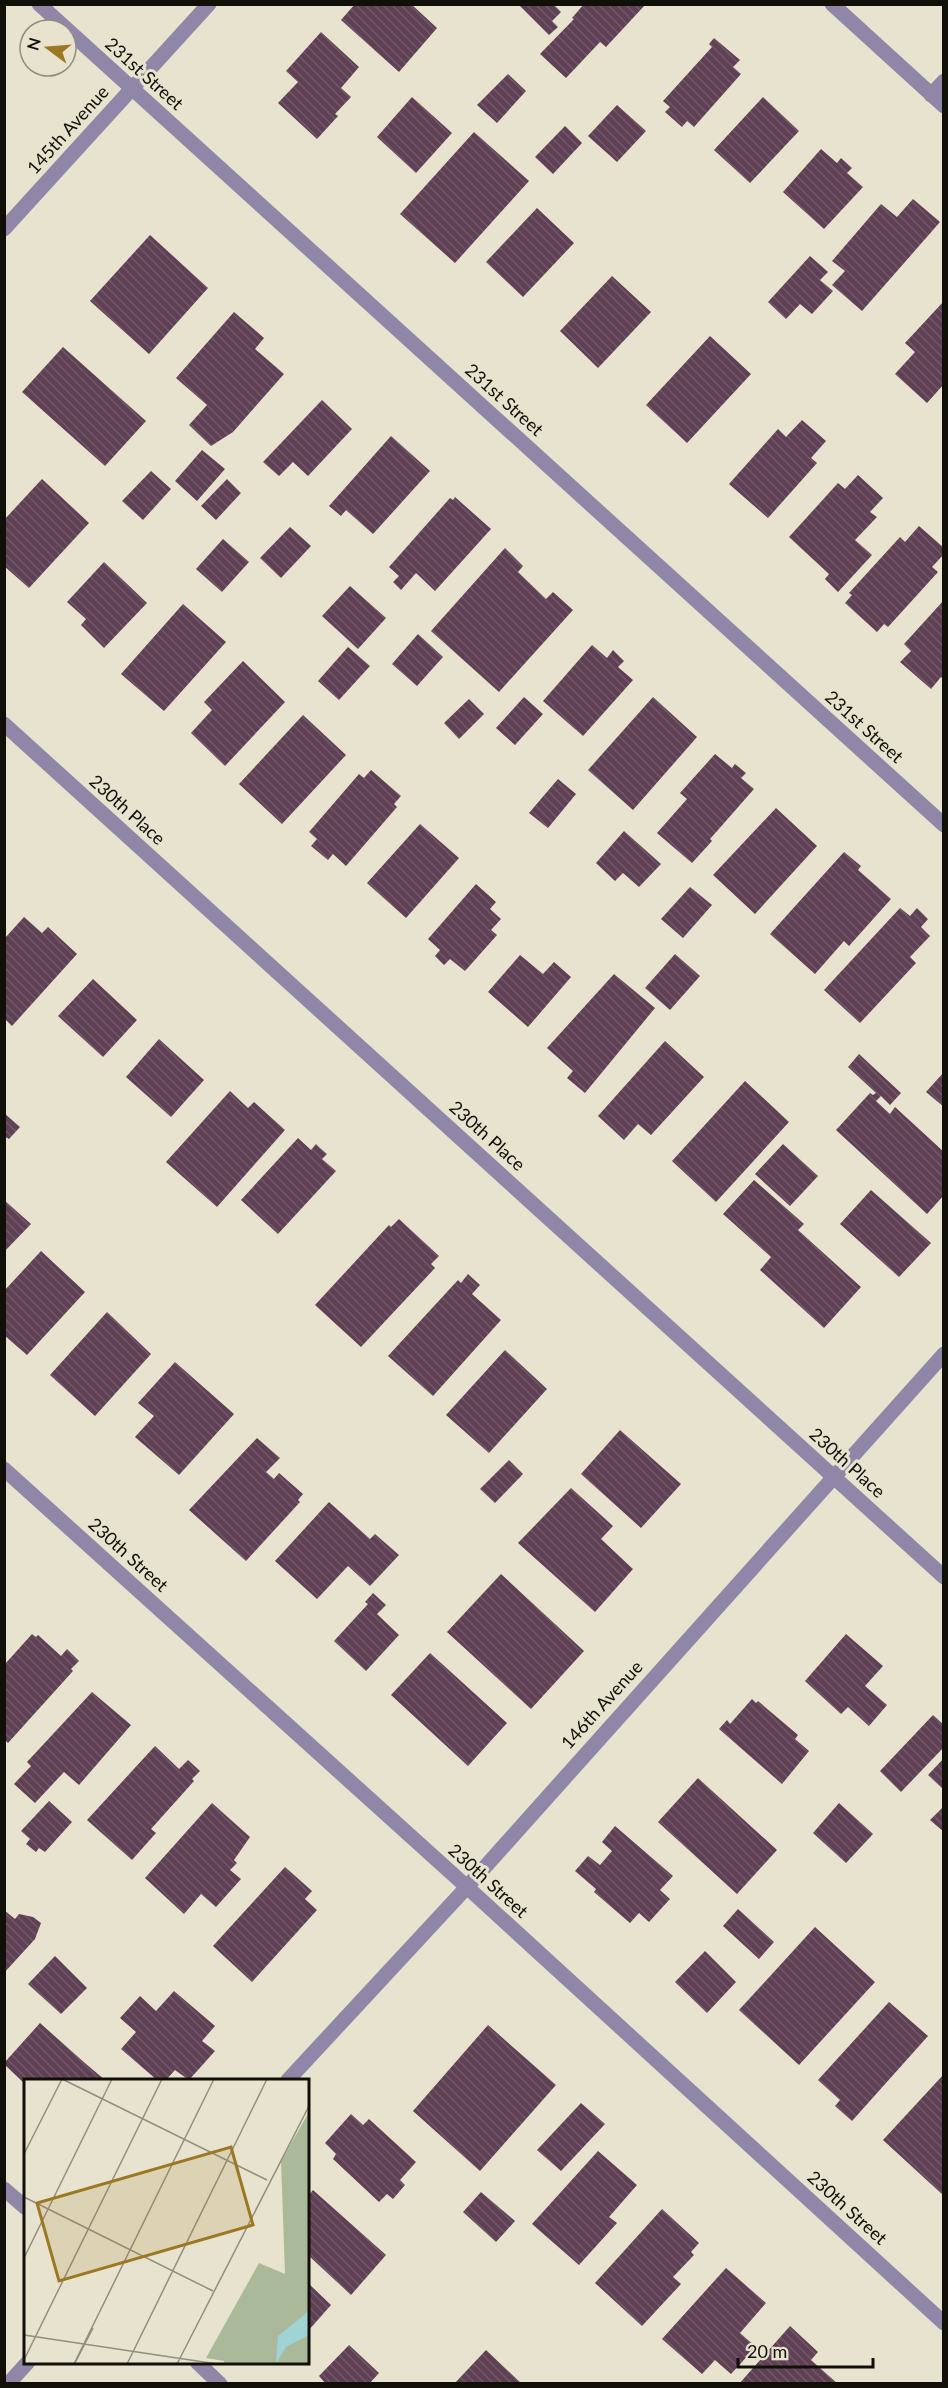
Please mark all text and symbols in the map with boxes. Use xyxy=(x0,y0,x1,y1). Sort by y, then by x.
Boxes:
north arrow xyxy=(18,18,78,78)
street label: 231st Street xyxy=(101,32,189,114)
text: N xyxy=(22,35,44,52)
street label: 145th Avenue xyxy=(22,81,113,178)
street label: 231st Street xyxy=(461,358,549,440)
street label: 231st Street xyxy=(821,685,909,767)
street label: 230th Place xyxy=(85,770,170,849)
street label: 230th Place xyxy=(445,1096,530,1175)
street label: 230th Place xyxy=(805,1423,890,1502)
street label: 230th Street xyxy=(84,1513,174,1596)
street label: 146th Avenue xyxy=(556,1656,647,1753)
street label: 230th Street xyxy=(444,1839,534,1922)
inset map xyxy=(24,2079,309,2364)
street label: 230th Street xyxy=(803,2166,893,2249)
scale bar xyxy=(738,2331,873,2369)
text: 20 m xyxy=(747,2340,787,2362)

